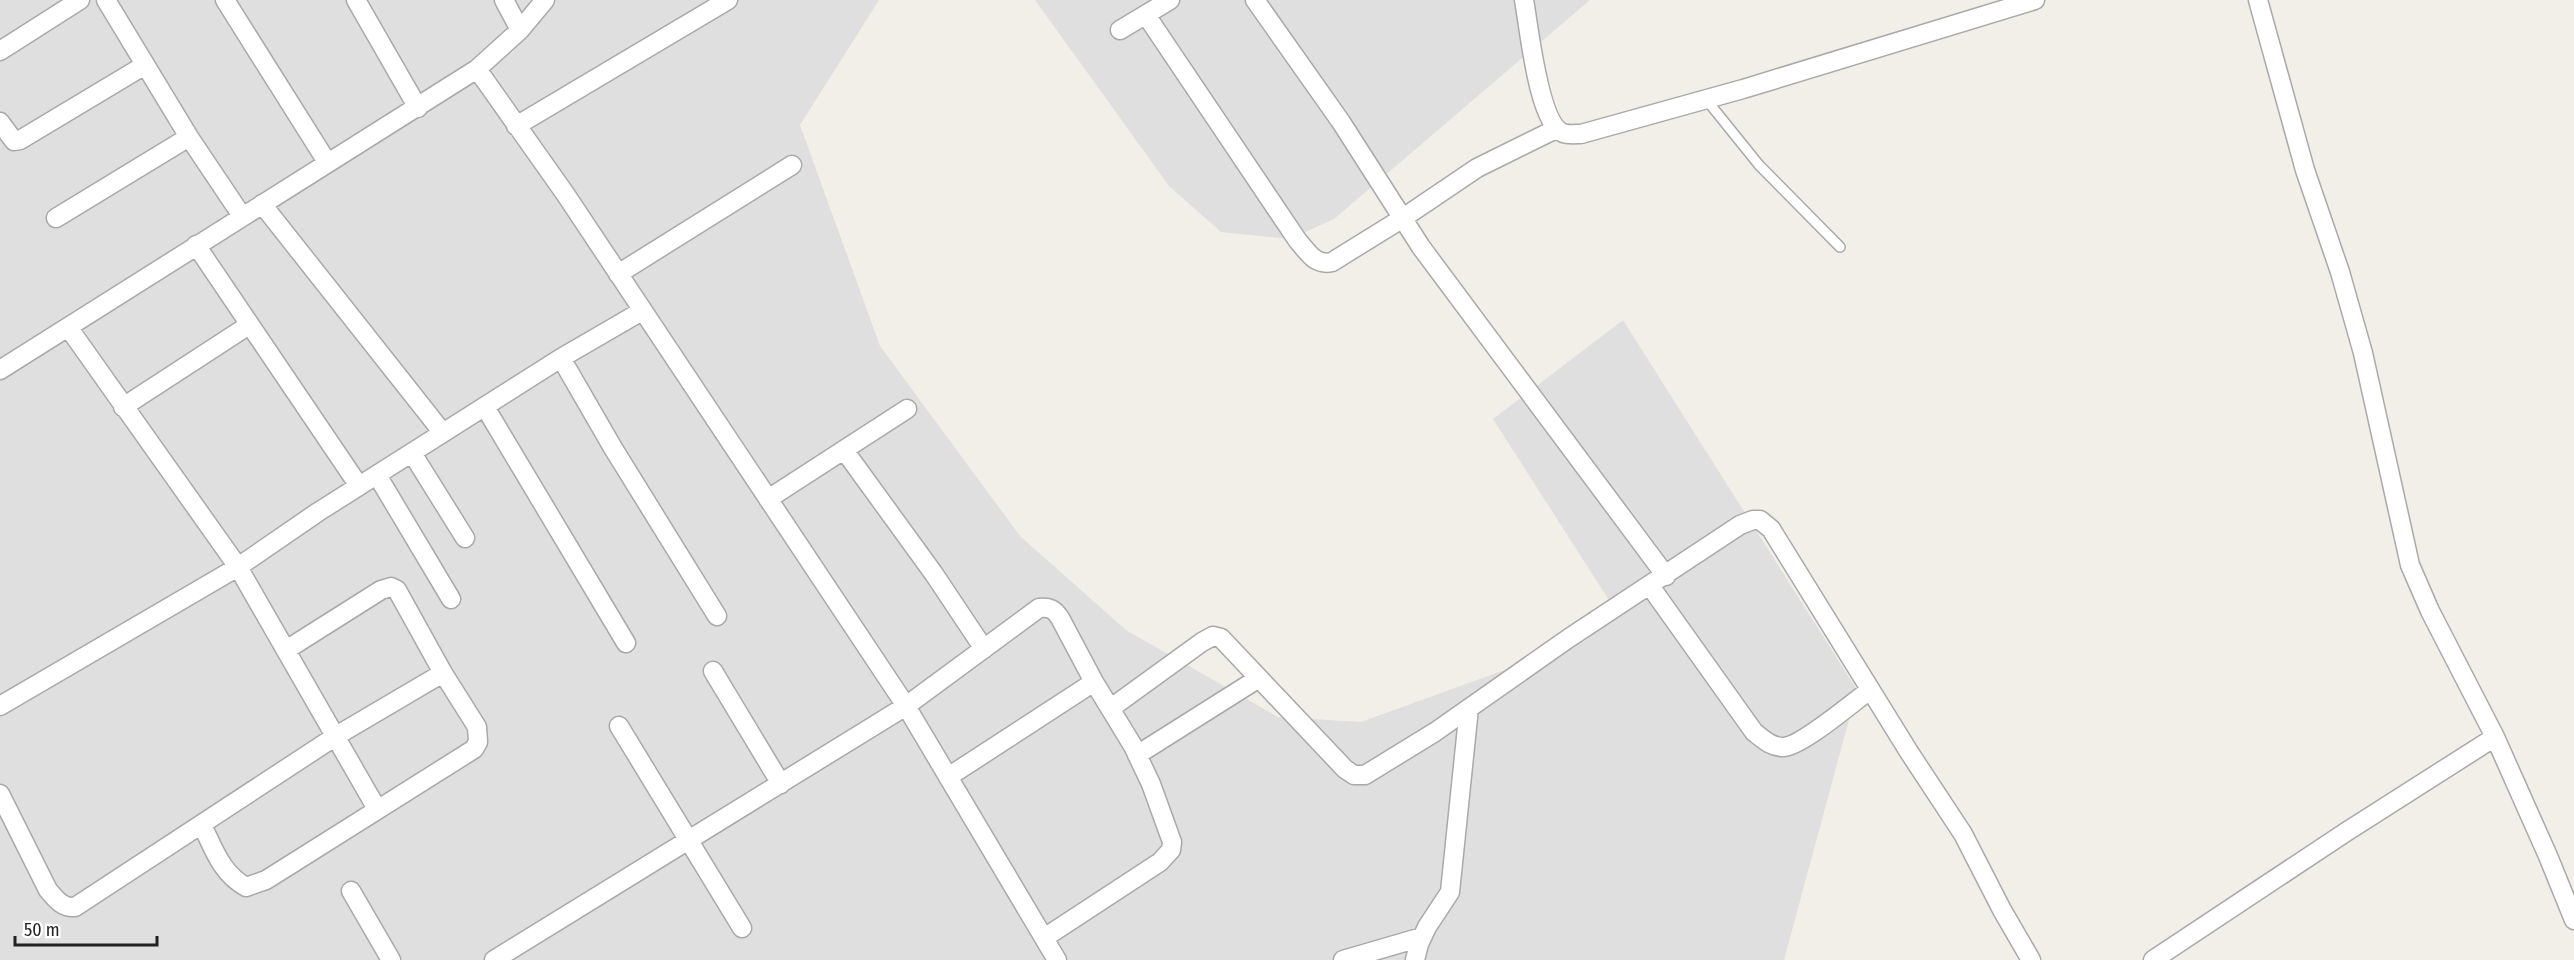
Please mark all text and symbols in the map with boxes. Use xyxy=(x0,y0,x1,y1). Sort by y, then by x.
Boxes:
scale bar xyxy=(15,909,158,947)
text: 50 m xyxy=(24,919,60,941)

